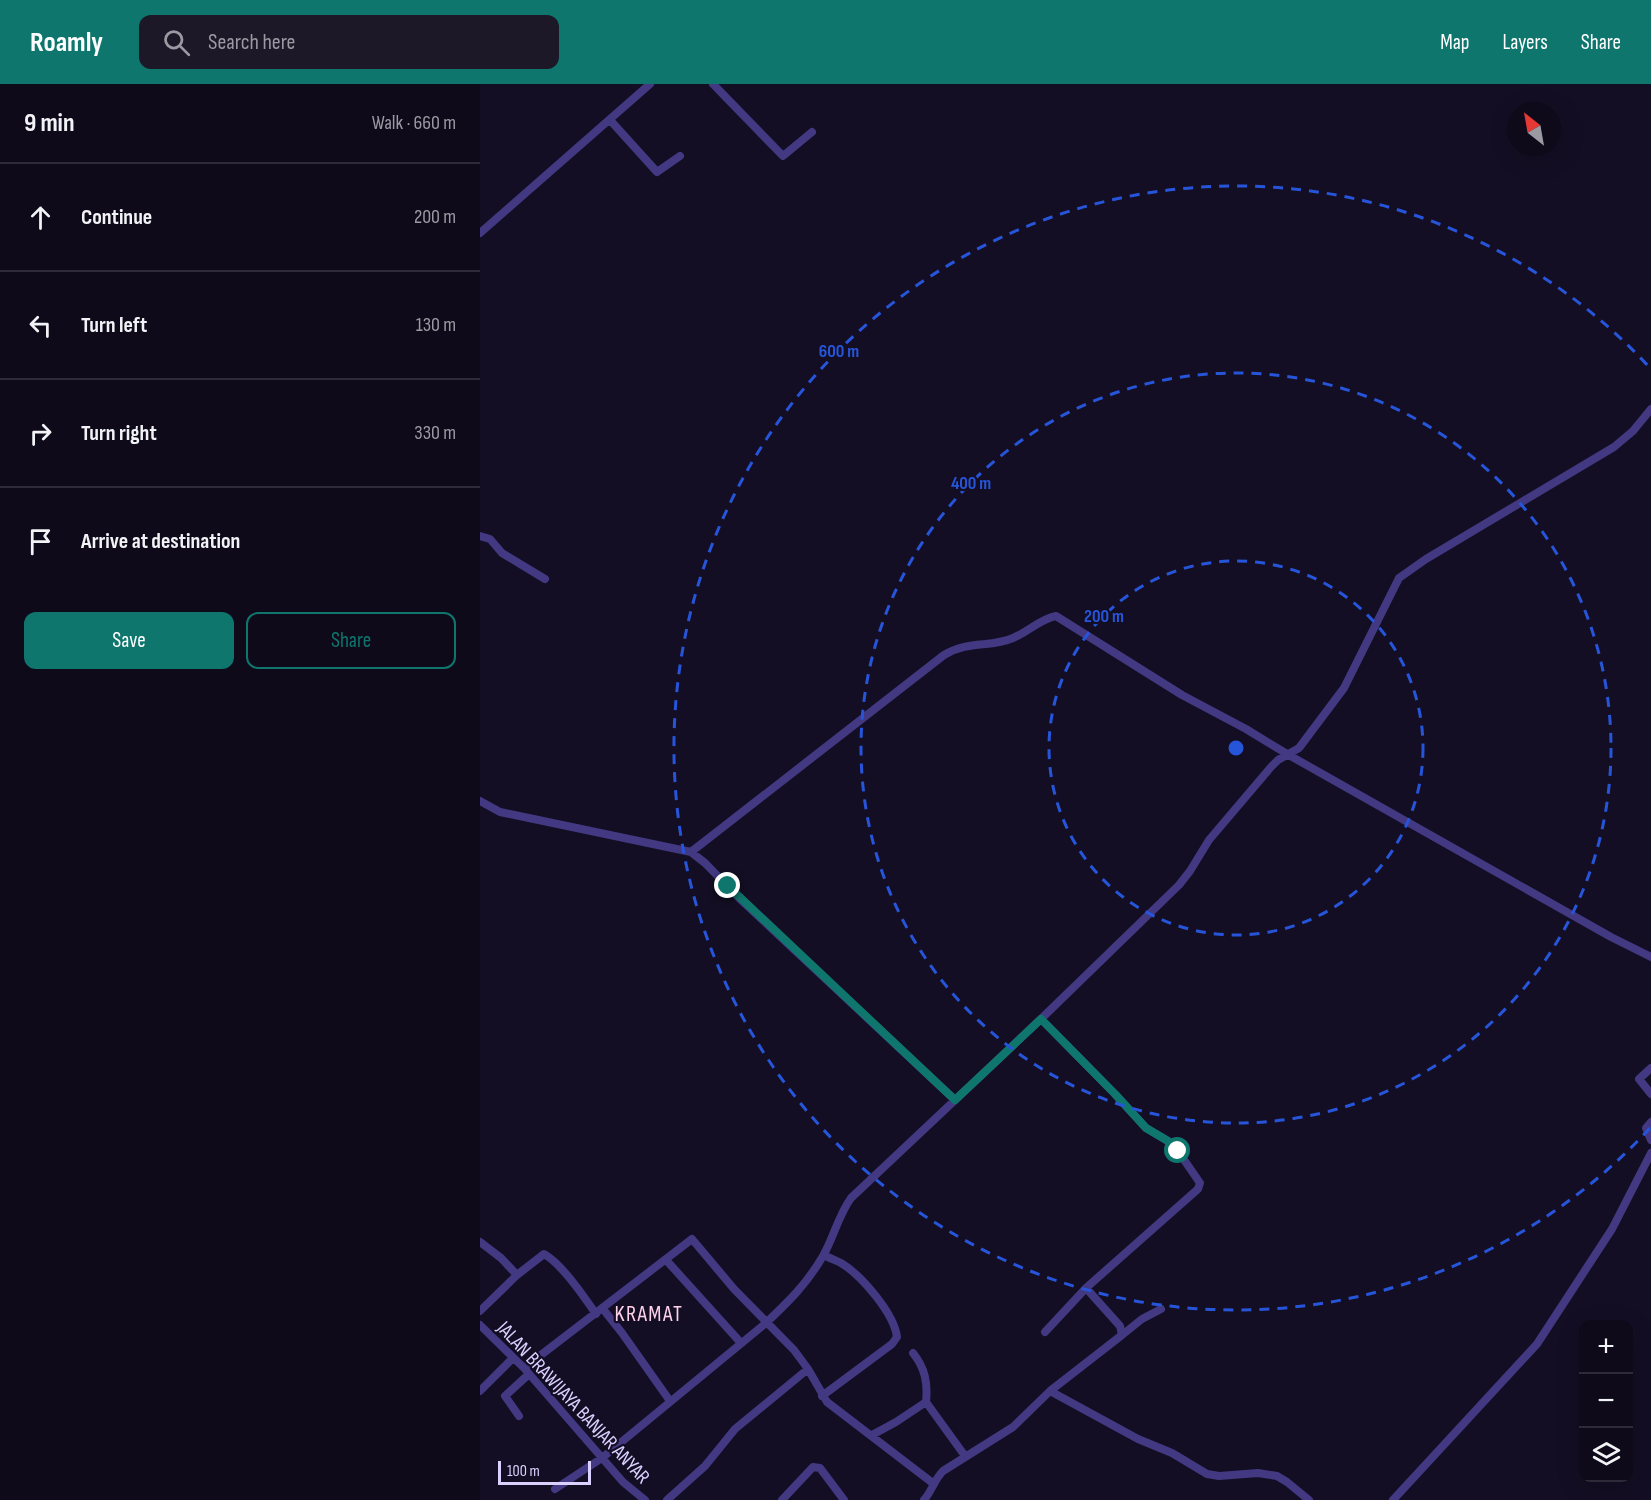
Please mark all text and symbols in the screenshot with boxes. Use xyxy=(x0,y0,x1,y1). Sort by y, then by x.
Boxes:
search box xyxy=(139,15,559,69)
text: Roamly xyxy=(30,26,103,59)
icon: search xyxy=(160,26,193,59)
text: Search here xyxy=(208,29,295,56)
text: Map xyxy=(1440,30,1469,55)
text: Layers xyxy=(1502,30,1548,55)
text: Share xyxy=(1581,30,1621,55)
north arrow xyxy=(1507,102,1561,156)
text: 9 min xyxy=(24,108,74,139)
text: Walk · 660 m xyxy=(372,111,456,135)
icon: ahead xyxy=(24,201,57,234)
text: Continue xyxy=(81,204,152,231)
text: 200 m xyxy=(414,205,456,229)
icon: left xyxy=(24,309,57,342)
text: Turn left xyxy=(81,312,147,339)
text: 130 m xyxy=(416,313,456,337)
text: 600 m xyxy=(819,341,859,362)
icon: right xyxy=(24,417,57,450)
text: Turn right xyxy=(81,420,157,447)
text: 330 m xyxy=(414,421,456,445)
text: 400 m xyxy=(951,473,991,494)
icon: arrive xyxy=(24,525,57,558)
text: Arrive at destination xyxy=(81,528,240,555)
text: 200 m xyxy=(1084,606,1124,627)
button: Save xyxy=(24,612,234,669)
button: Share xyxy=(246,612,456,669)
centre of rings xyxy=(1226,738,1246,758)
route end xyxy=(714,872,740,898)
route start xyxy=(1164,1137,1190,1163)
district label: KRAMAT xyxy=(615,1301,683,1328)
street label: JALAN BRAWIJAYA BANJAR ANYAR xyxy=(491,1316,655,1489)
map controls xyxy=(1579,1320,1633,1482)
button: + xyxy=(1579,1320,1633,1374)
button: − xyxy=(1579,1374,1633,1428)
button: layers xyxy=(1579,1428,1633,1482)
scale bar xyxy=(498,1458,591,1486)
text: 100 m xyxy=(507,1462,540,1481)

